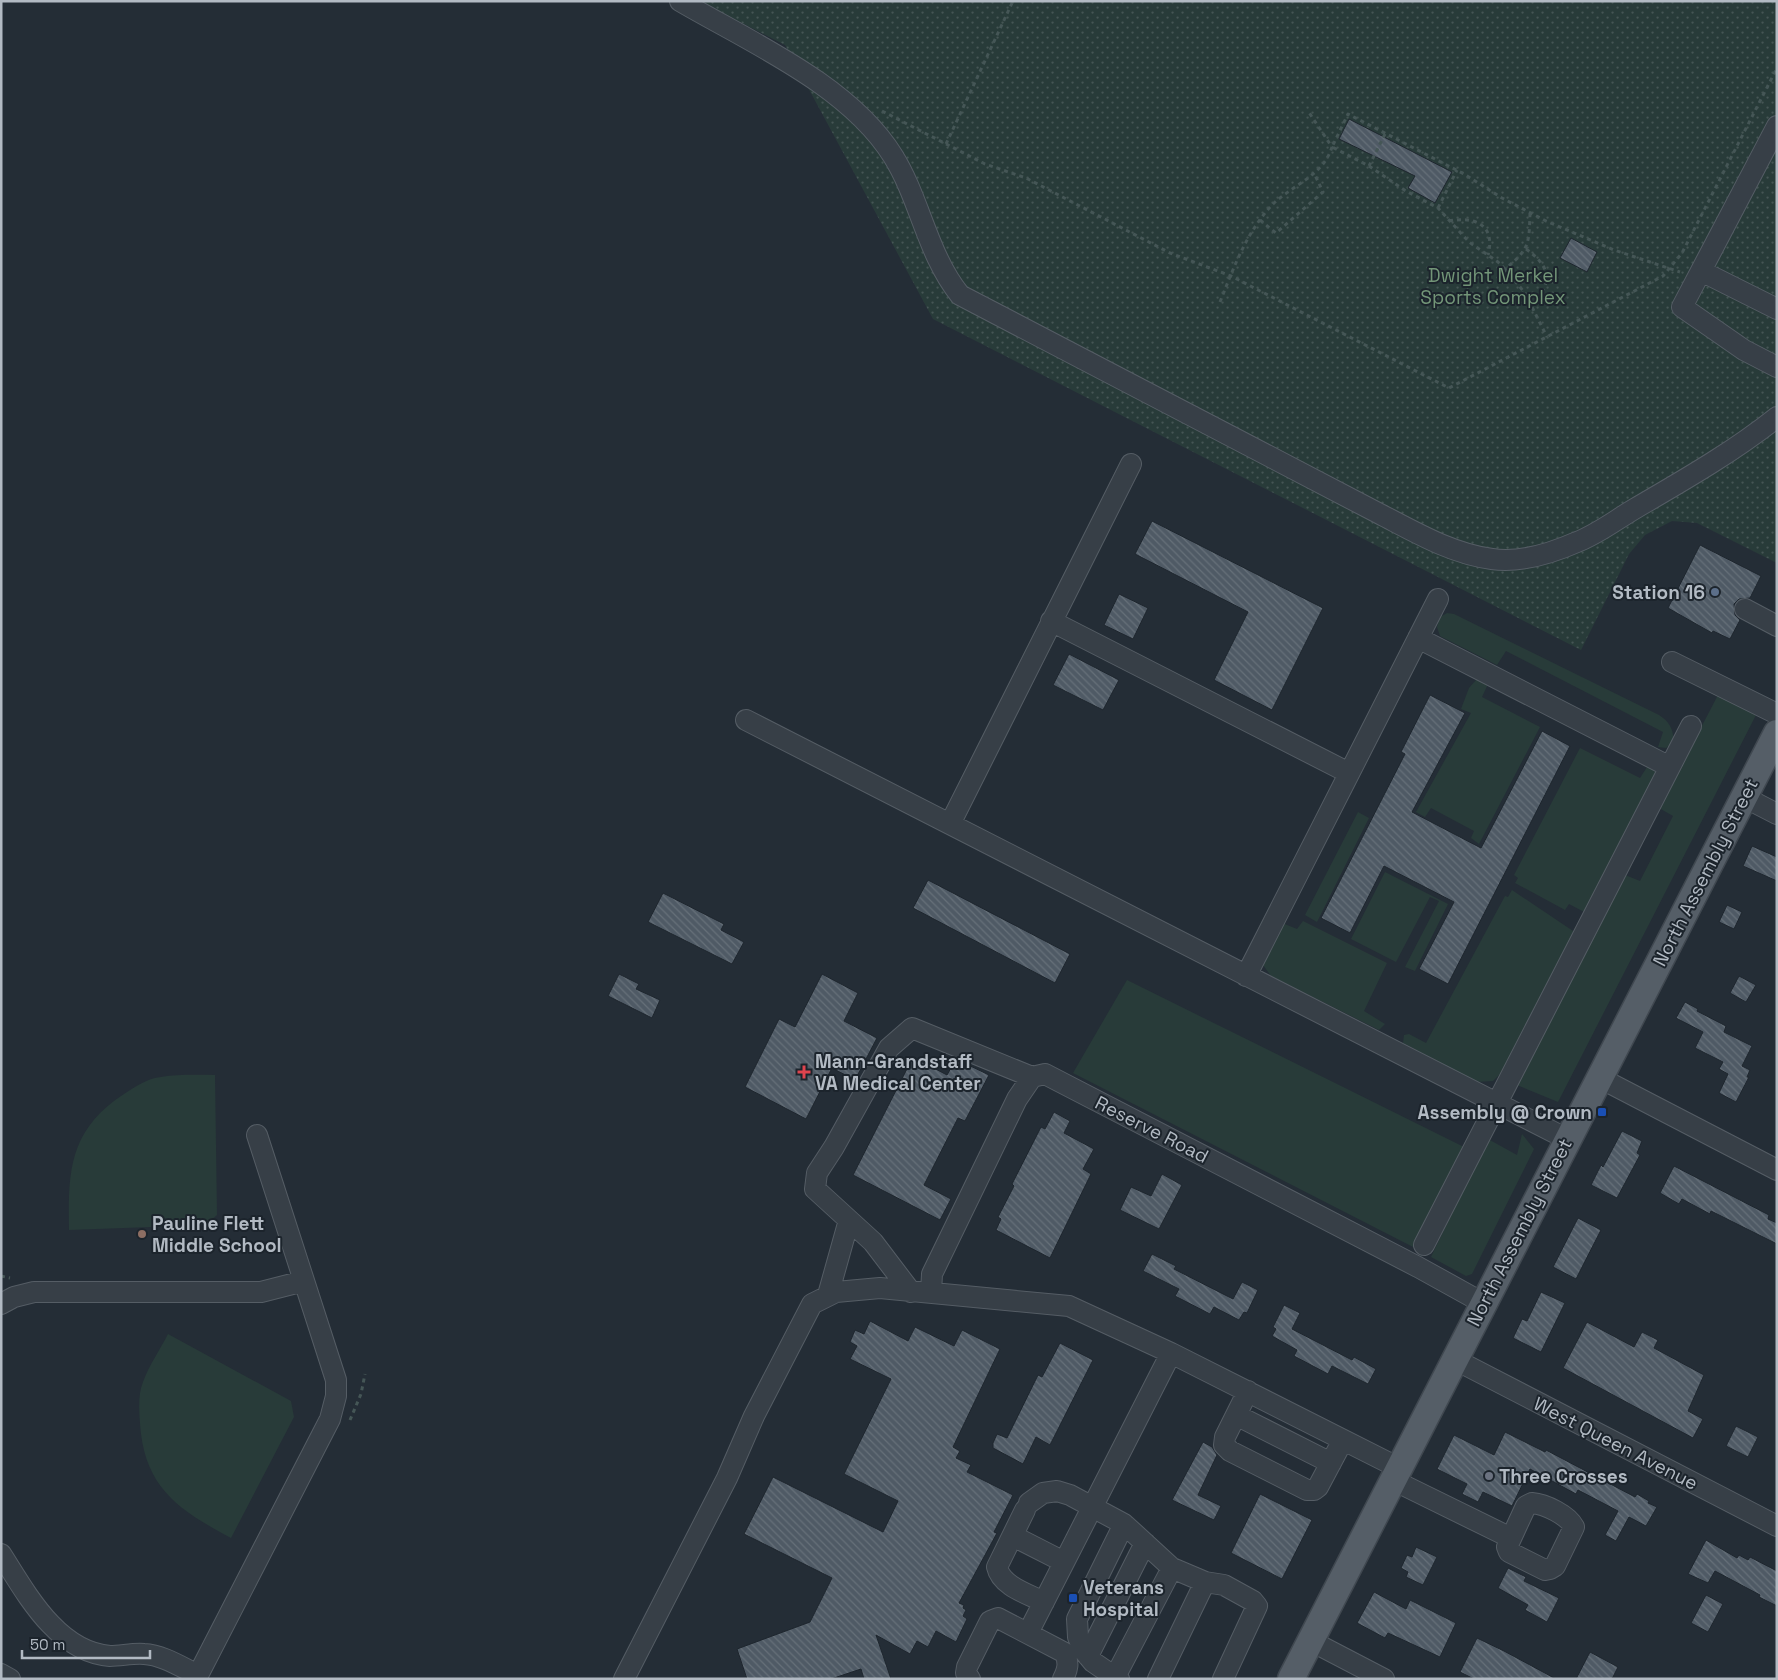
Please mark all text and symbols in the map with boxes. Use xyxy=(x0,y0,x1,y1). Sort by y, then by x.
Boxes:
park label: Dwight Merkel Sports Complex xyxy=(1420,263,1566,310)
place label: Station 16 xyxy=(1612,580,1705,605)
marker: Station 16 xyxy=(1709,586,1721,598)
street label: North Assembly Street xyxy=(1647,774,1764,970)
place label: Mann-Grandstaff VA Medical Center xyxy=(815,1049,981,1096)
marker: Mann-Grandstaff VA Medical Center xyxy=(797,1065,811,1079)
street label: Reserve Road xyxy=(1091,1090,1213,1169)
place label: Assembly @ Crown xyxy=(1417,1100,1592,1125)
marker: Assembly @ Crown xyxy=(1596,1106,1608,1118)
street label: North Assembly Street xyxy=(1461,1134,1578,1330)
place label: Pauline Flett Middle School xyxy=(152,1211,282,1258)
marker: Pauline Flett Middle School xyxy=(136,1228,148,1240)
street label: West Queen Avenue xyxy=(1529,1391,1702,1496)
place label: Three Crosses xyxy=(1499,1464,1628,1489)
marker: Three Crosses xyxy=(1483,1470,1495,1482)
place label: Veterans Hospital xyxy=(1083,1575,1164,1622)
marker: Veterans Hospital xyxy=(1067,1592,1079,1604)
scale bar xyxy=(22,1628,150,1660)
text: 50 m xyxy=(30,1635,65,1654)

